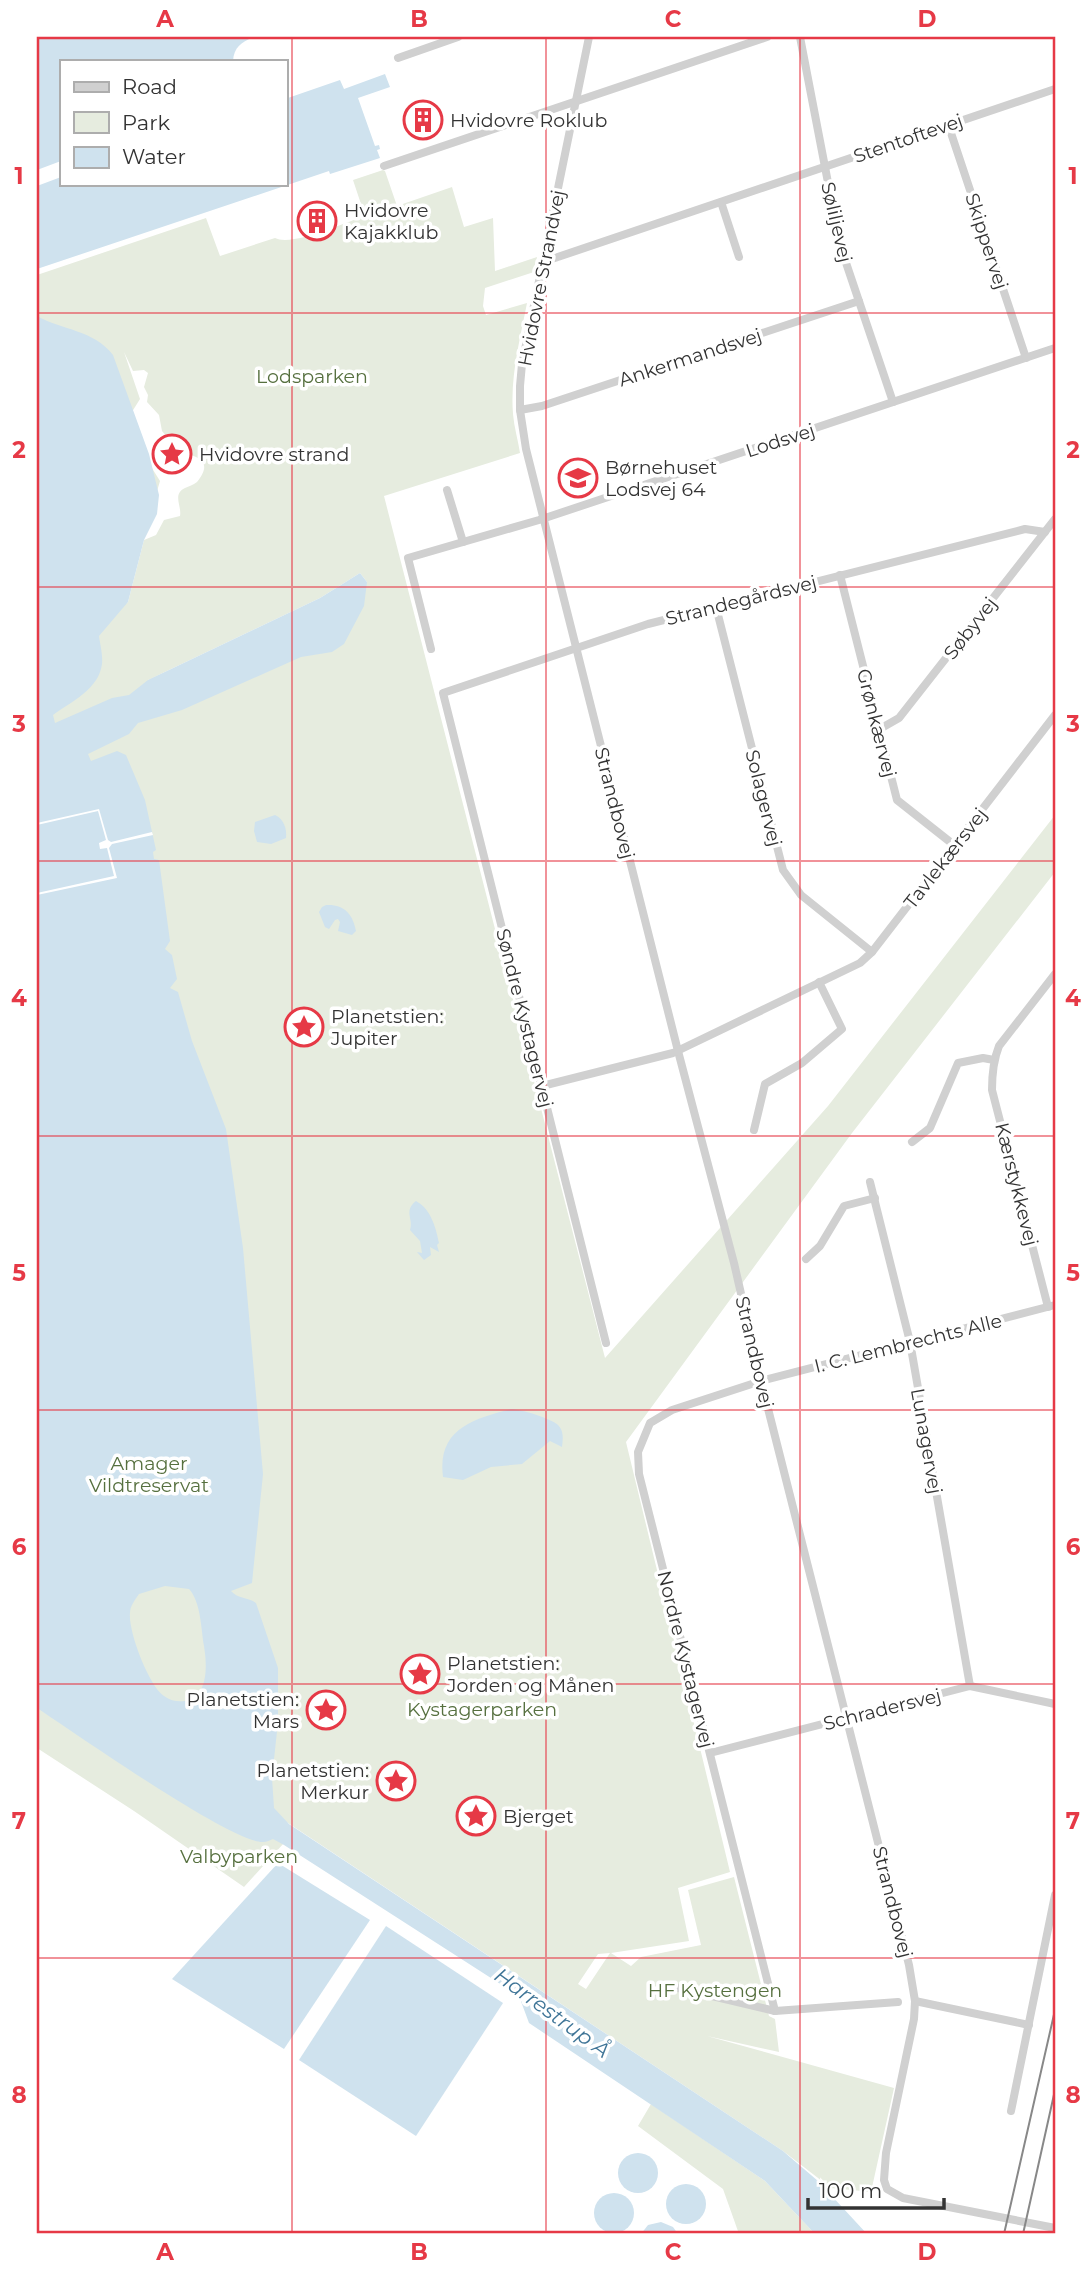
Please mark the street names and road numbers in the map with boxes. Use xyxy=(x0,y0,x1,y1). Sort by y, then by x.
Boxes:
street label: Stentoftevej xyxy=(850,109,966,168)
street label: Søliljevej xyxy=(816,180,857,265)
street label: Hvidovre Strandvej xyxy=(513,188,570,368)
street label: Skippervej xyxy=(960,190,1013,292)
street label: Ankermandsvej xyxy=(616,323,765,391)
street label: Lodsvej xyxy=(743,418,818,462)
street label: Strandegårdsvej xyxy=(663,571,819,630)
street label: Søbyvej xyxy=(939,592,1002,664)
street label: Grønkærvej xyxy=(852,666,901,780)
street label: Strandbovej xyxy=(590,745,639,861)
street label: Solagervej xyxy=(740,747,787,849)
street label: Tavlekærsvej xyxy=(899,803,992,913)
street label: Søndre Kystagervej xyxy=(491,926,558,1110)
street label: Kærstykkevej xyxy=(990,1120,1043,1248)
street label: Strandbovej xyxy=(730,1294,779,1410)
street label: I. C. Lembrechts Alle xyxy=(812,1309,1004,1378)
street label: Lunagervej xyxy=(906,1386,947,1496)
street label: Nordre Kystagervej xyxy=(652,1568,719,1750)
street label: Schradersvej xyxy=(821,1684,943,1735)
street label: Strandbovej xyxy=(868,1844,917,1960)

